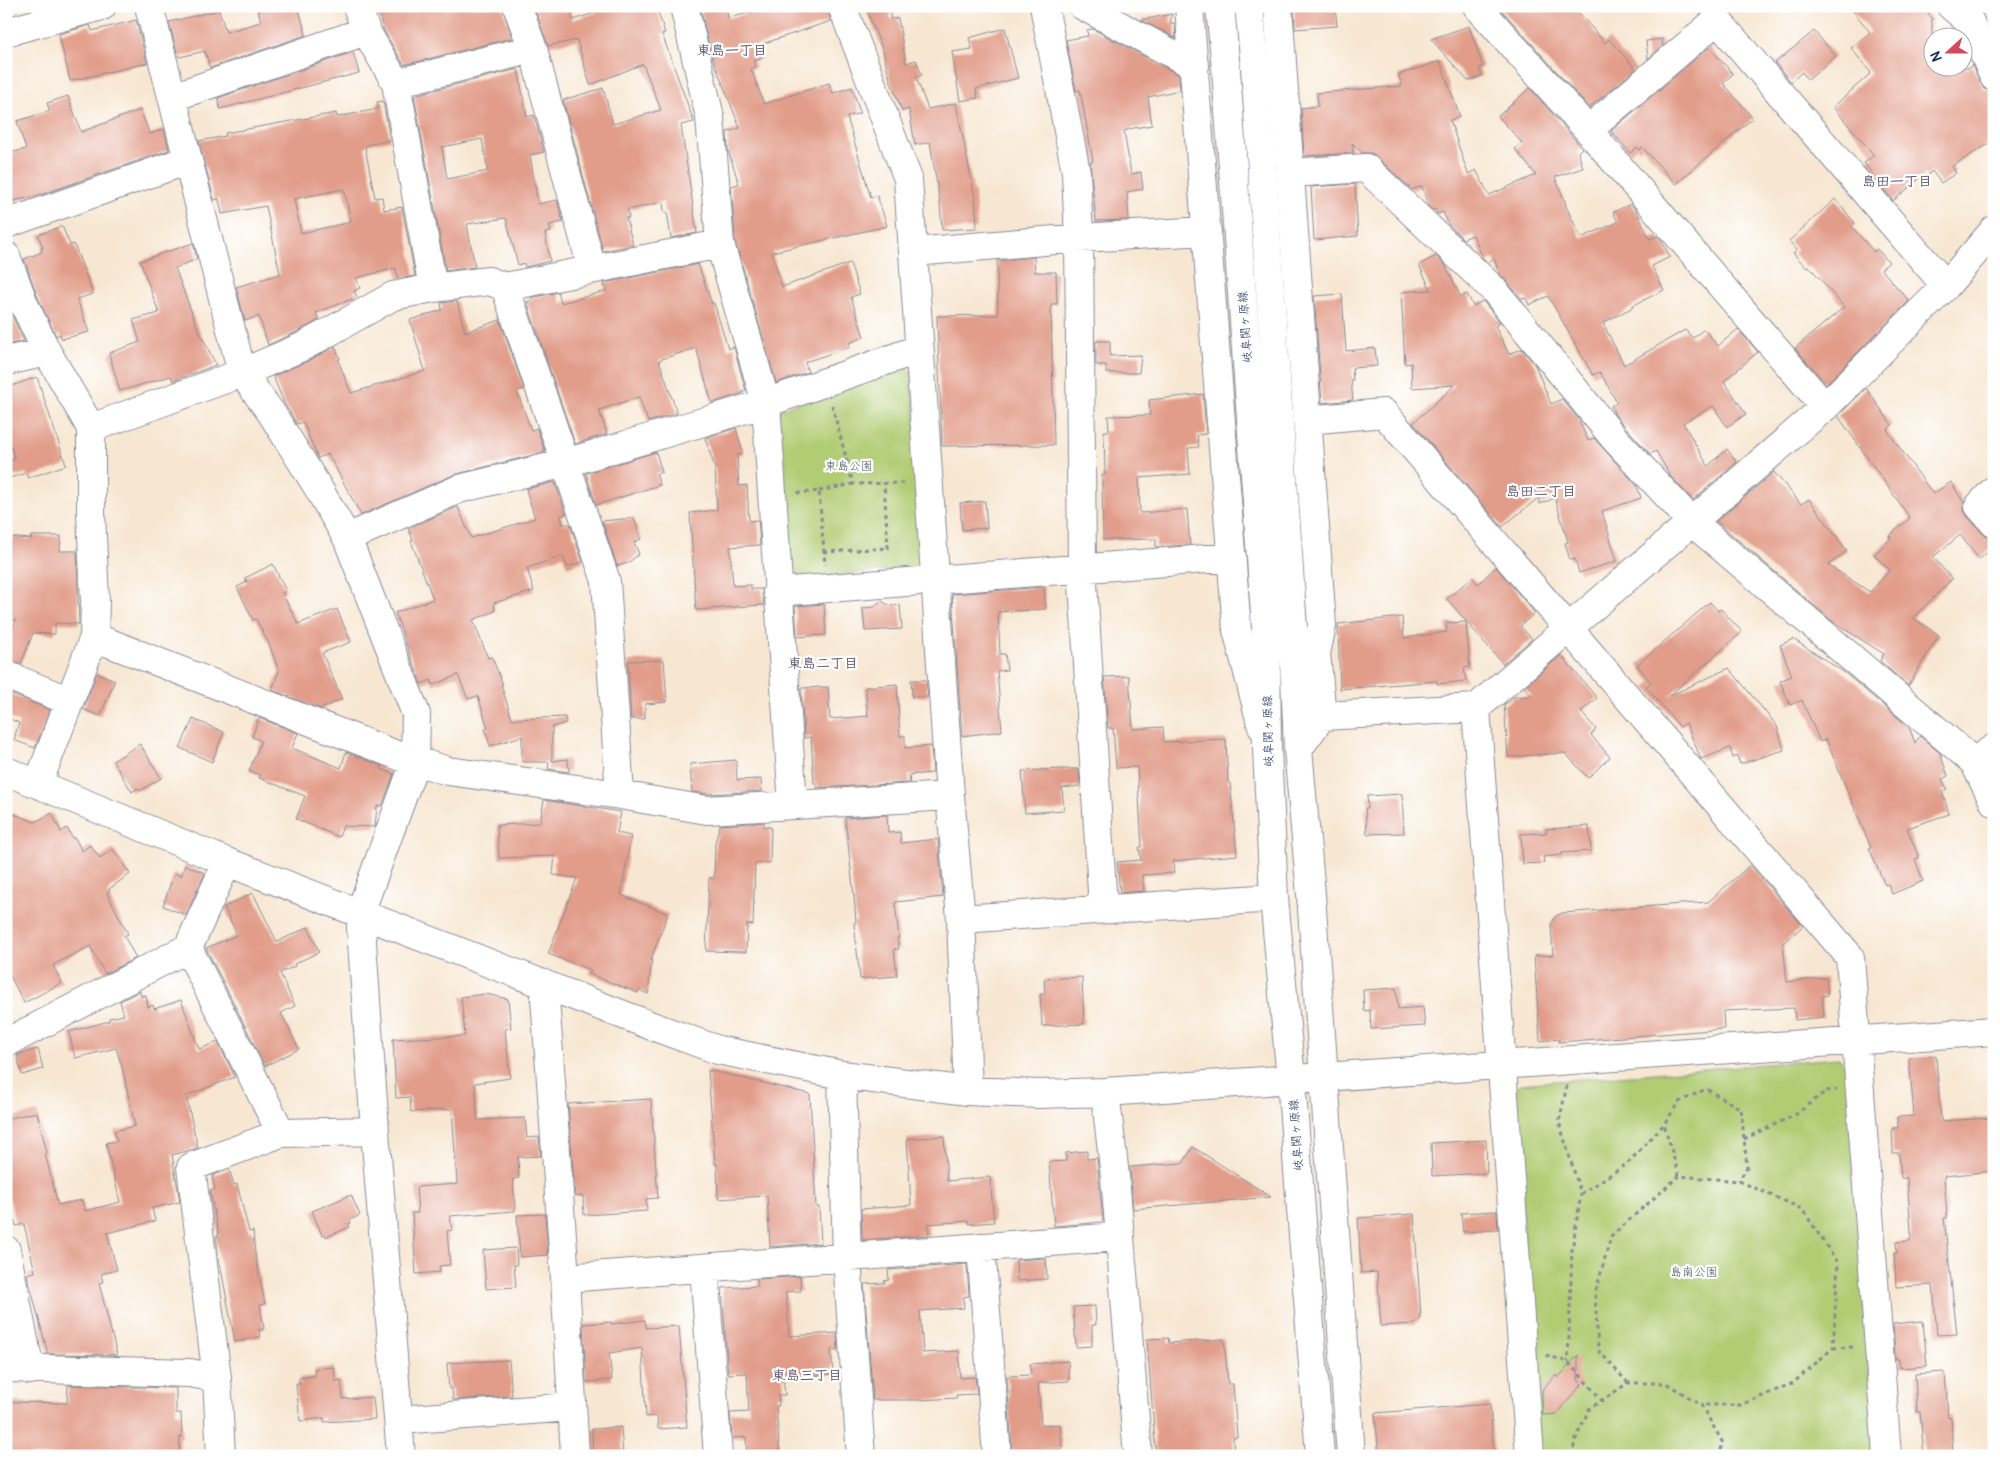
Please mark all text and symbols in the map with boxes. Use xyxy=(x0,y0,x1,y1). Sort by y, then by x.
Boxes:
north arrow xyxy=(1922,28,1972,78)
district label: 東島一丁目 xyxy=(697,42,767,59)
text: N xyxy=(1927,49,1946,64)
district label: 島田一丁目 xyxy=(1862,173,1932,190)
street label: 岐阜関ヶ原線 xyxy=(1236,291,1255,363)
park label: 東島公園 xyxy=(825,459,873,474)
district label: 島田二丁目 xyxy=(1506,483,1576,500)
district label: 東島二丁目 xyxy=(788,655,858,672)
street label: 岐阜関ヶ原線 xyxy=(1260,695,1277,767)
street label: 岐阜関ヶ原線 xyxy=(1287,1099,1306,1171)
park label: 島南公園 xyxy=(1670,1265,1718,1280)
district label: 東島三丁目 xyxy=(772,1367,842,1384)

